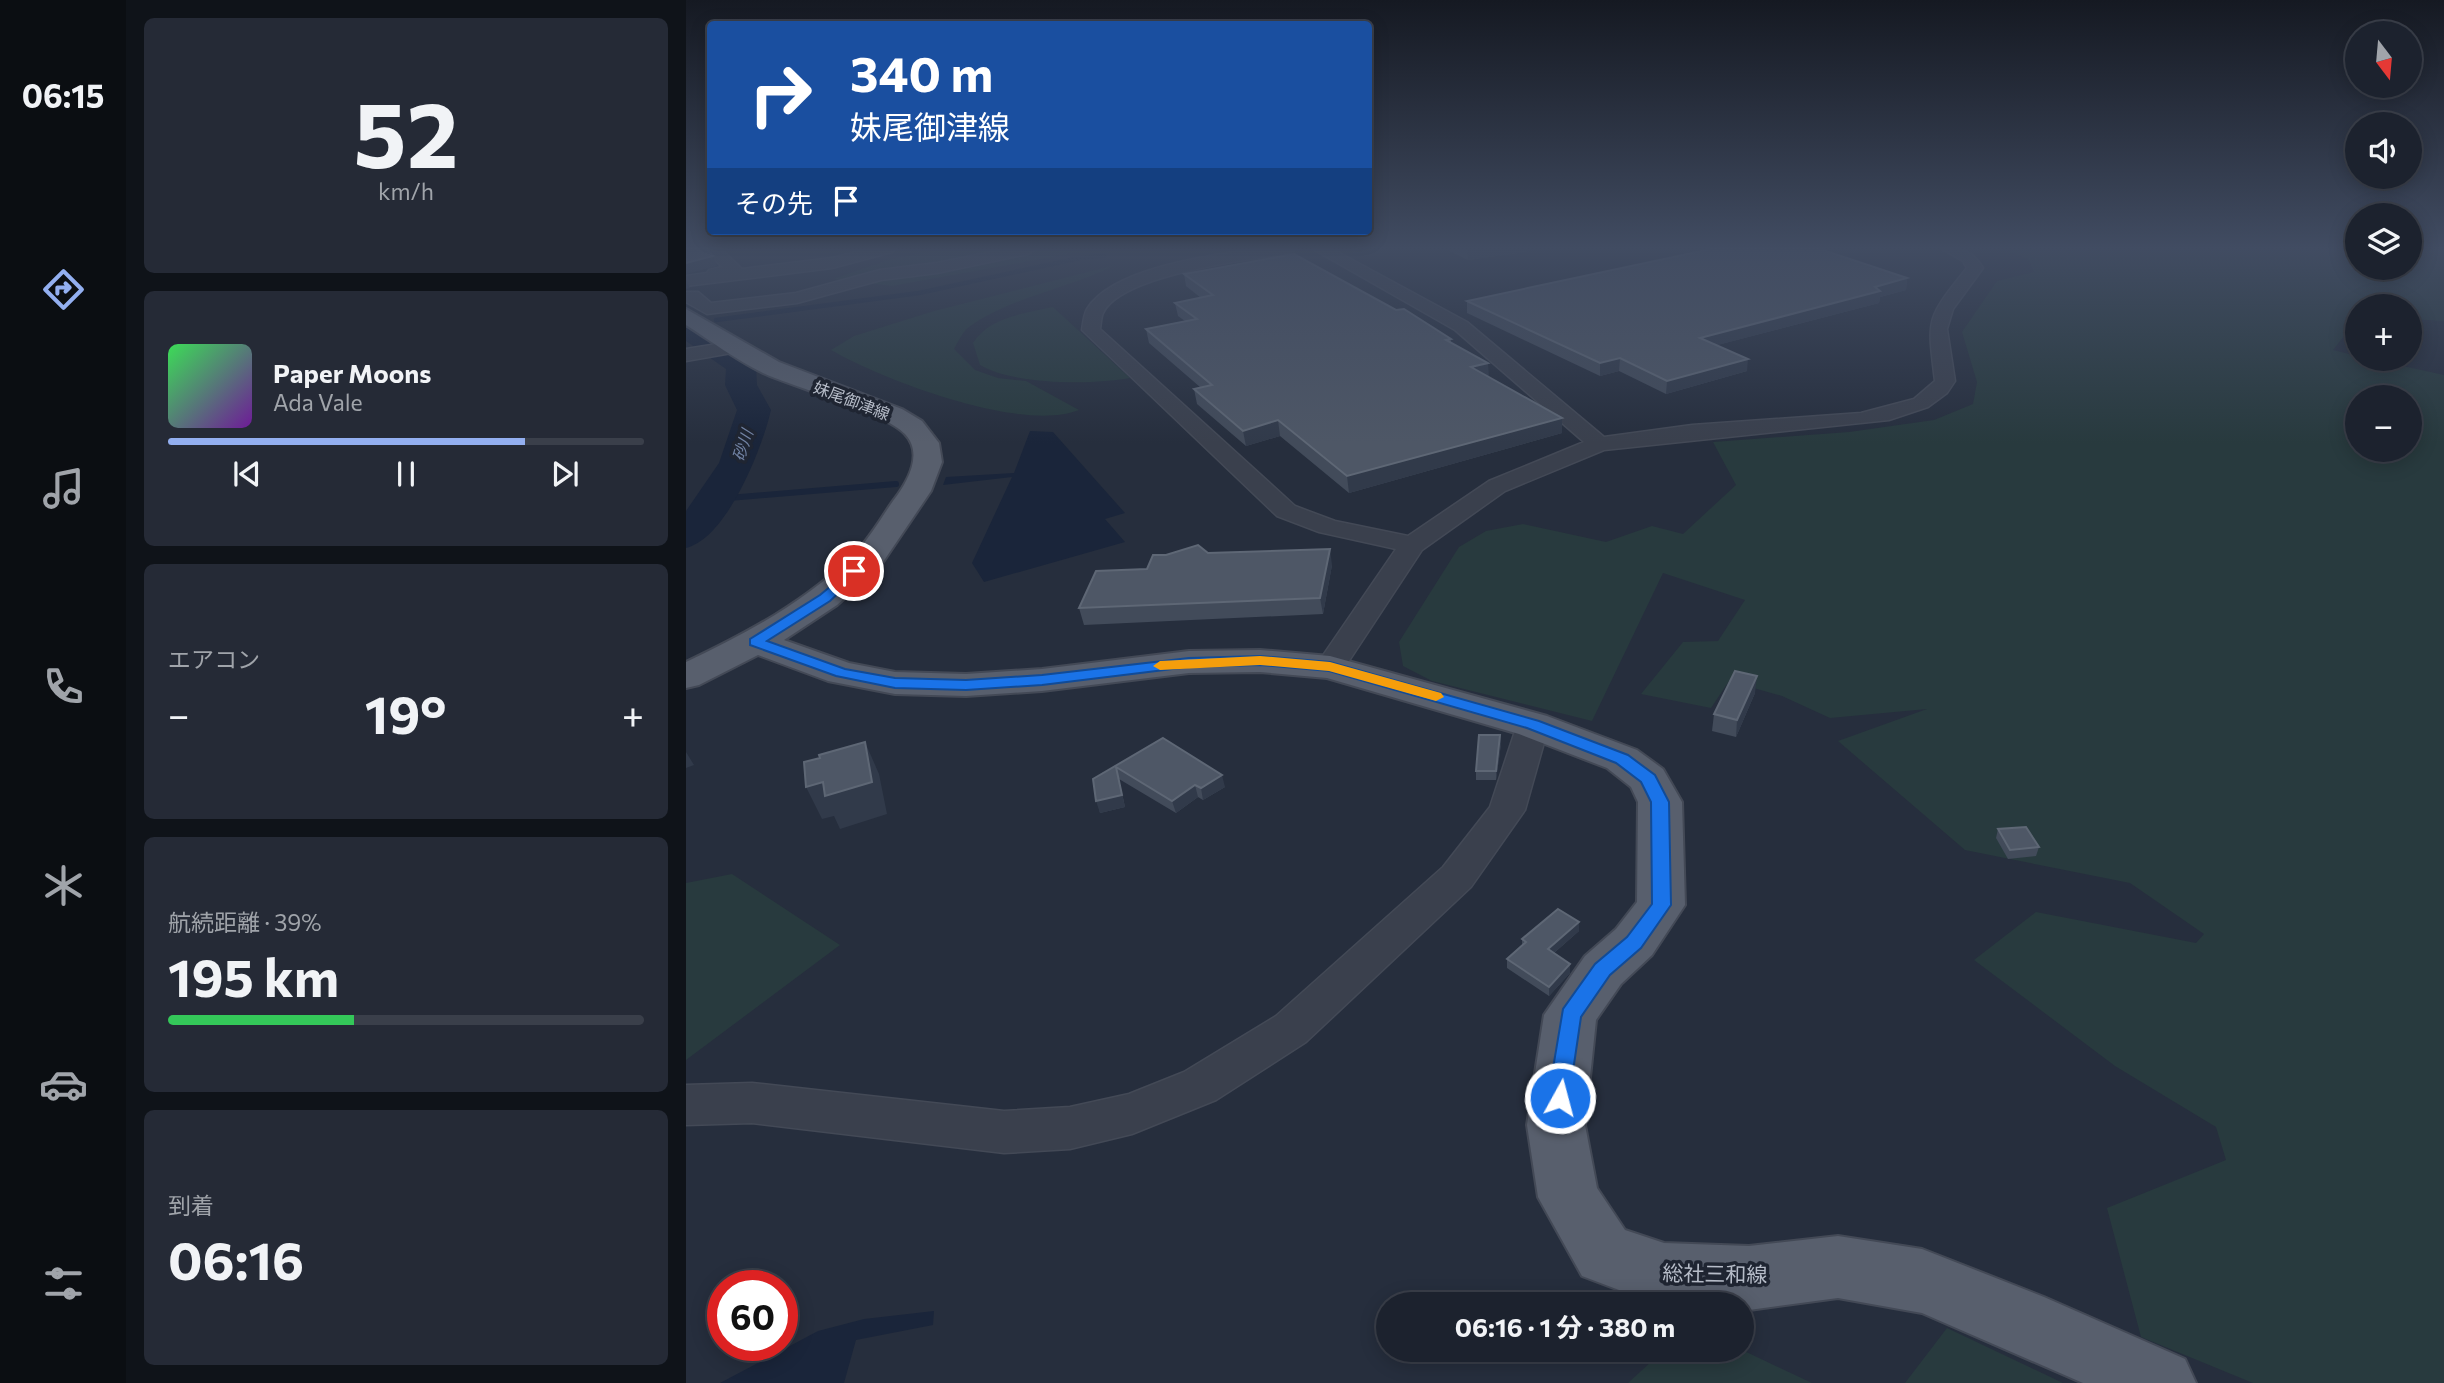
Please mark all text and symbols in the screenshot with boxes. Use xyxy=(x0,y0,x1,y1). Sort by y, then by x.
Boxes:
north arrow xyxy=(2345,21,2422,98)
map controls xyxy=(2345,21,2422,462)
text: 340 m xyxy=(850,42,993,102)
icon: right xyxy=(735,49,826,140)
text: 06:15 xyxy=(22,75,104,115)
text: 52 xyxy=(354,75,458,187)
text: 妹尾御津線 xyxy=(850,106,1010,146)
button: sound xyxy=(2345,112,2422,189)
text: km/h xyxy=(378,177,434,205)
icon: arrive xyxy=(827,182,865,220)
text: その先 xyxy=(735,187,813,218)
button: layers xyxy=(2345,203,2422,280)
icon: directions xyxy=(39,265,88,314)
button: + xyxy=(2345,294,2422,371)
text: Paper Moons xyxy=(273,357,431,388)
street label: 妹尾御津線 xyxy=(811,377,893,423)
button: − xyxy=(2345,385,2422,462)
text: Ada Vale xyxy=(273,388,363,416)
water label: 砂川 xyxy=(728,425,757,463)
icon: previous xyxy=(228,455,266,493)
icon: pause xyxy=(387,455,425,493)
icon: next xyxy=(546,455,584,493)
icon: music xyxy=(39,464,88,513)
pin xyxy=(824,541,884,601)
icon: arrive xyxy=(835,552,873,590)
text: エアコン xyxy=(168,645,260,673)
icon: phone xyxy=(39,662,88,711)
text: 19° xyxy=(365,681,446,745)
text: − xyxy=(168,690,190,737)
text: + xyxy=(622,690,644,737)
icon: climate xyxy=(39,861,88,910)
text: 航続距離 · 39% xyxy=(168,908,322,936)
text: 195 km xyxy=(168,944,339,1008)
icon: car xyxy=(39,1060,88,1109)
position arrow xyxy=(1523,1061,1597,1135)
text: 到着 xyxy=(168,1191,214,1219)
text: 06:16 xyxy=(168,1227,304,1291)
icon: filters xyxy=(39,1259,88,1308)
street label: 総社三和線 xyxy=(1662,1260,1768,1286)
speed limit sign: 60 xyxy=(707,1270,798,1361)
text: 06:16 · 1 分 · 380 m xyxy=(1455,1311,1675,1342)

